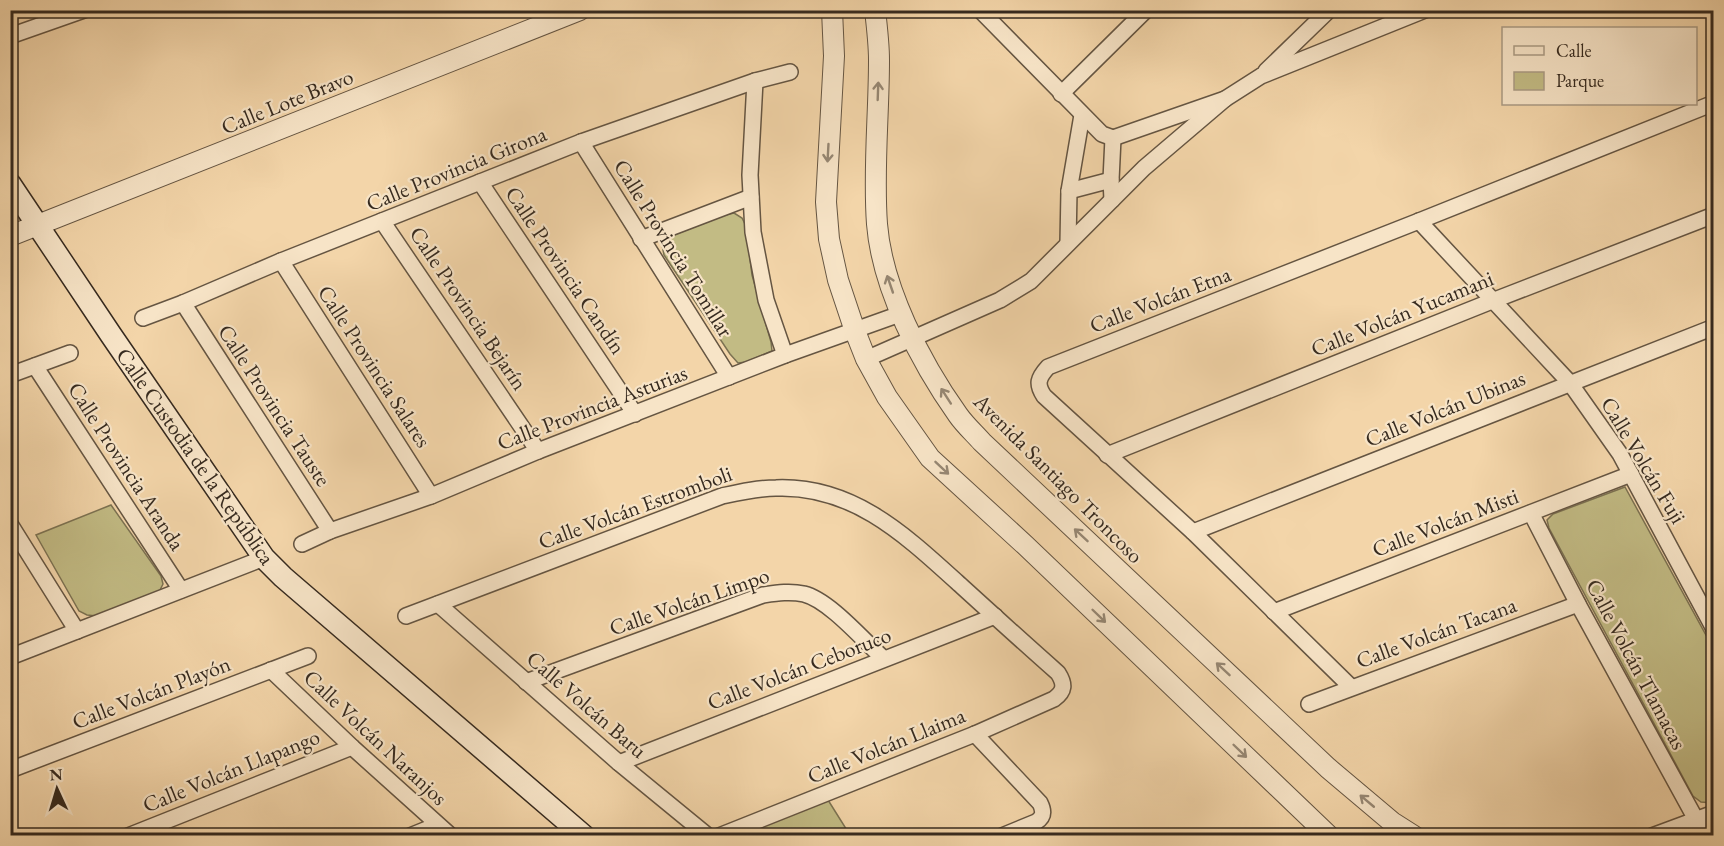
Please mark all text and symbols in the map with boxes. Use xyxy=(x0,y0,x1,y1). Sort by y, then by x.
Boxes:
legend xyxy=(1502,27,1697,105)
text: Calle xyxy=(1556,39,1592,62)
street label: Calle Lote Bravo xyxy=(217,62,358,141)
text: Parque xyxy=(1556,69,1604,92)
one-way arrow xyxy=(873,82,884,102)
street label: Calle Provincia Girona xyxy=(362,119,551,218)
one-way arrow xyxy=(823,142,834,162)
street label: Calle Provincia Tomillar xyxy=(607,154,740,343)
street label: Calle Provincia Candín xyxy=(499,181,633,360)
street label: Calle Provincia Bejarín xyxy=(403,221,534,396)
street label: Calle Volcán Etna xyxy=(1085,259,1235,340)
street label: Calle Volcán Yucamani xyxy=(1307,264,1498,363)
one-way arrow xyxy=(884,275,895,294)
street label: Calle Provincia Salares xyxy=(311,279,438,453)
street label: Calle Provincia Tauste xyxy=(211,319,338,492)
street label: Calle Custodia de la República xyxy=(110,342,282,571)
street label: Calle Provincia Asturias xyxy=(493,358,691,457)
street label: Calle Volcán Ubinas xyxy=(1361,363,1530,454)
street label: Calle Provincia Aranda xyxy=(61,377,192,556)
street label: Avenida Santiago Troncoso xyxy=(967,386,1150,570)
one-way arrow xyxy=(939,388,951,405)
street label: Calle Volcán Fuji xyxy=(1594,391,1693,529)
street label: Calle Volcán Estromboli xyxy=(534,459,736,556)
one-way arrow xyxy=(934,461,949,475)
street label: Calle Volcán Misti xyxy=(1368,481,1522,564)
one-way arrow xyxy=(1074,529,1089,543)
street label: Calle Volcán Limpo xyxy=(605,560,773,642)
street label: Calle Volcán Tlamacas xyxy=(1579,574,1694,754)
street label: Calle Volcán Tacana xyxy=(1352,590,1521,675)
one-way arrow xyxy=(1092,609,1107,623)
street label: Calle Volcán Ceboruco xyxy=(703,620,895,717)
street label: Calle Volcán Baru xyxy=(520,644,653,765)
street label: Calle Volcán Playón xyxy=(68,649,235,736)
one-way arrow xyxy=(1216,662,1231,676)
street label: Calle Volcán Naranjos xyxy=(297,663,454,812)
street label: Calle Volcán Llaima xyxy=(803,700,970,790)
street label: Calle Volcán Llapango xyxy=(138,722,324,819)
one-way arrow xyxy=(1233,744,1248,758)
north arrow xyxy=(27,759,87,819)
text: N xyxy=(49,764,63,785)
one-way arrow xyxy=(1360,794,1375,808)

